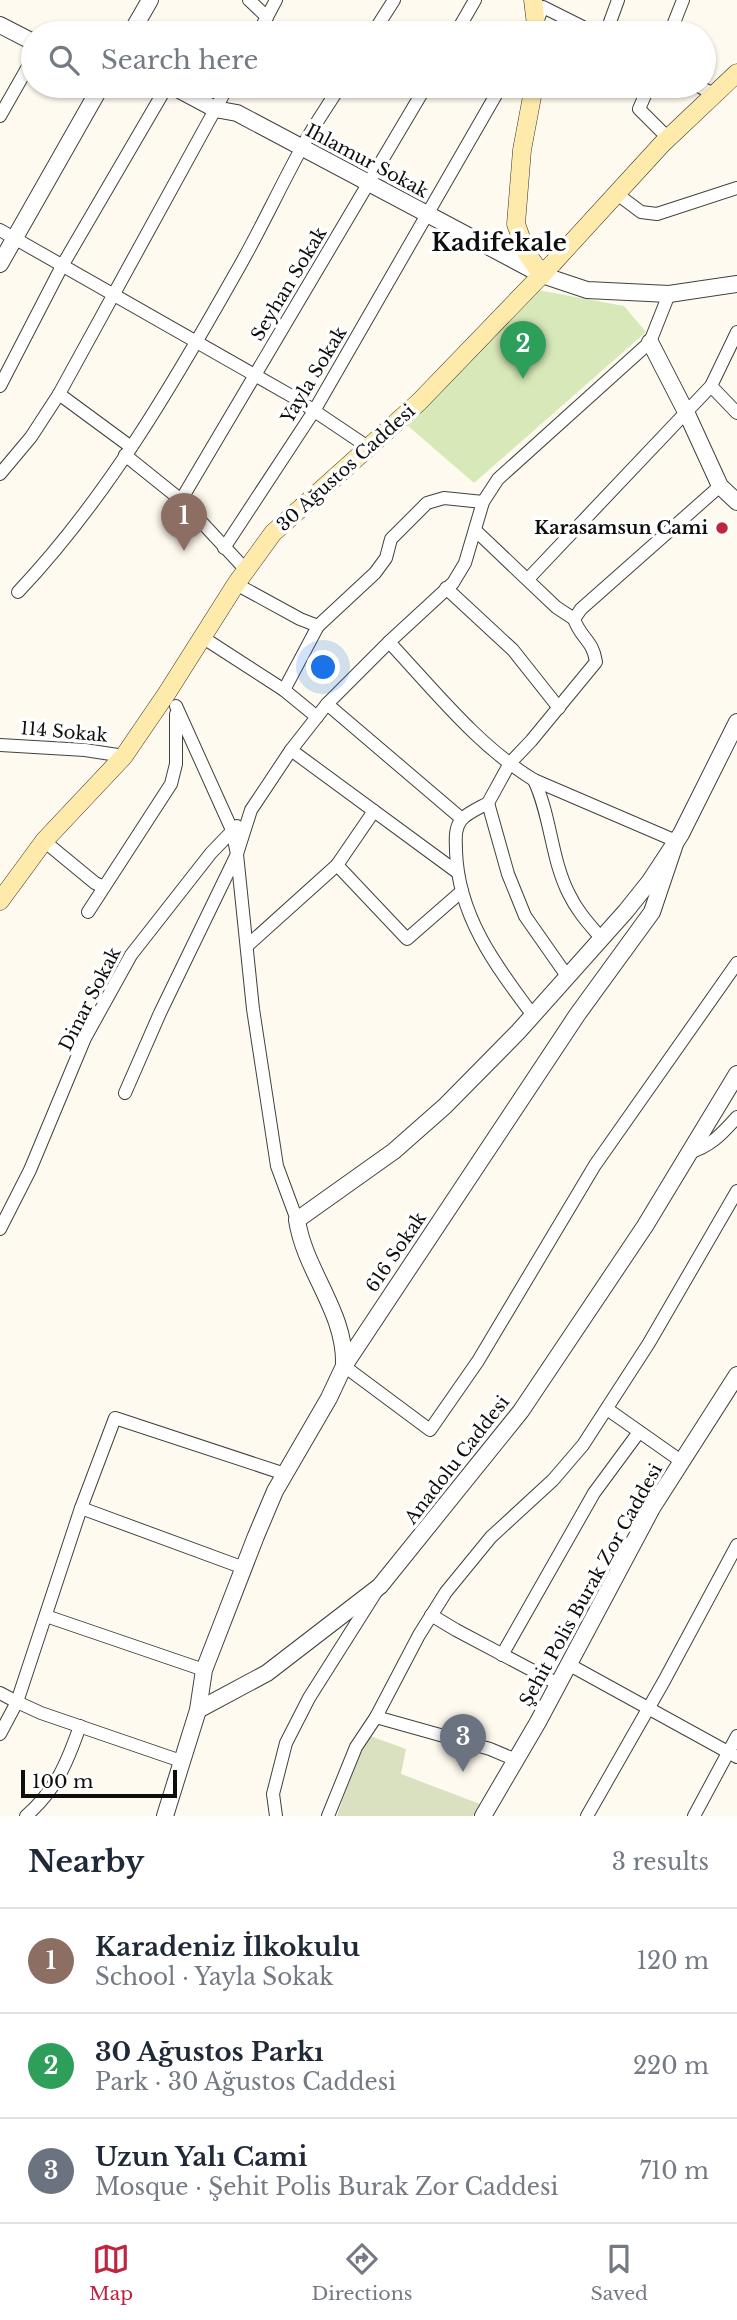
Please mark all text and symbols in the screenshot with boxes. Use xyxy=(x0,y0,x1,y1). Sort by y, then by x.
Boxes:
search box xyxy=(21,21,716,98)
icon: search xyxy=(45,41,83,79)
text: Search here xyxy=(101,44,258,76)
street label: Ihlamur Sokak xyxy=(302,119,432,203)
street label: Seyhan Sokak xyxy=(246,223,332,345)
district label: Kadifekale xyxy=(431,228,567,257)
pin: 2 xyxy=(500,321,546,379)
street label: Yayla Sokak xyxy=(276,323,351,428)
street label: 30 Ağustos Caddesi xyxy=(272,400,420,536)
pin: 1 xyxy=(161,493,207,551)
place label: Karasamsun Cami xyxy=(534,517,708,539)
marker: Karasamsun Cami xyxy=(714,520,730,536)
your location xyxy=(306,650,340,684)
street label: 114 Sokak xyxy=(20,717,108,747)
street label: Dinar Sokak xyxy=(54,944,126,1054)
street label: 616 Sokak xyxy=(361,1208,431,1296)
street label: Anadolu Caddesi xyxy=(400,1392,514,1529)
street label: Şehit Polis Burak Zor Caddesi xyxy=(515,1460,667,1710)
pin: 3 xyxy=(440,1714,486,1772)
scale bar xyxy=(21,1767,177,1799)
text: 100 m xyxy=(32,1770,93,1793)
text: Nearby xyxy=(28,1843,144,1880)
text: 3 results xyxy=(612,1848,709,1876)
text: Karadeniz İlkokulu xyxy=(95,1931,360,1963)
text: 1 xyxy=(46,1947,56,1975)
text: 120 m xyxy=(637,1947,709,1975)
text: School · Yayla Sokak xyxy=(95,1963,333,1991)
text: 30 Ağustos Parkı xyxy=(95,2036,324,2068)
text: 2 xyxy=(44,2052,58,2080)
text: 220 m xyxy=(633,2052,709,2080)
text: Park · 30 Ağustos Caddesi xyxy=(95,2068,396,2096)
text: Uzun Yalı Cami xyxy=(95,2141,307,2173)
text: 3 xyxy=(44,2157,58,2185)
text: 710 m xyxy=(639,2157,709,2185)
text: Mosque · Şehit Polis Burak Zor Caddesi xyxy=(95,2173,558,2201)
tab: Map xyxy=(89,2240,133,2305)
tab: Directions xyxy=(311,2240,412,2305)
tab: Saved xyxy=(591,2240,648,2305)

